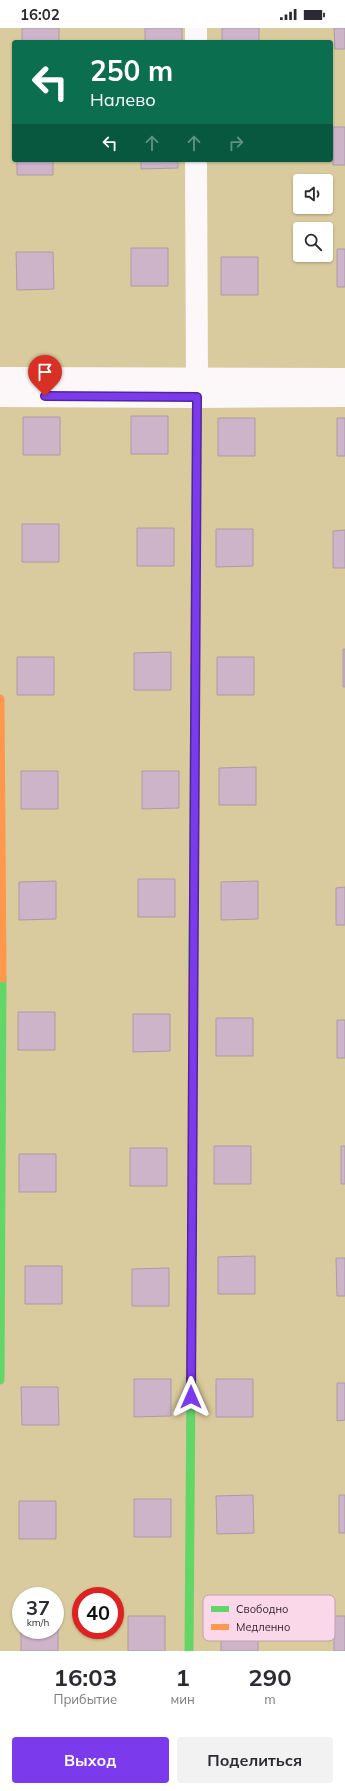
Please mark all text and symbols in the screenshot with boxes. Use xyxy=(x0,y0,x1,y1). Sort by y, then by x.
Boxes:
text: 16:02 xyxy=(20,5,60,24)
text: 250 m xyxy=(90,53,173,88)
icon: left xyxy=(24,56,76,108)
text: Налево xyxy=(90,88,156,111)
icon: left xyxy=(99,132,121,154)
icon: ahead xyxy=(141,132,163,154)
icon: ahead xyxy=(183,132,205,154)
icon: right xyxy=(225,132,247,154)
map controls xyxy=(293,174,333,262)
button: sound xyxy=(293,174,333,214)
button: search xyxy=(293,222,333,262)
pin xyxy=(28,355,62,396)
icon: arrive xyxy=(34,361,56,383)
position arrow xyxy=(170,1376,212,1418)
speed limit sign: 40 xyxy=(72,1587,124,1639)
text: 37 xyxy=(26,1595,50,1620)
legend xyxy=(203,1595,335,1641)
text: Свободно xyxy=(236,1602,289,1616)
text: km/h xyxy=(27,1616,49,1629)
text: Медленно xyxy=(236,1620,290,1634)
text: 16:03 xyxy=(54,1662,117,1692)
text: 1 xyxy=(176,1662,190,1692)
text: 290 xyxy=(248,1662,292,1692)
text: Прибытие xyxy=(53,1691,117,1707)
text: мин xyxy=(171,1691,195,1707)
text: m xyxy=(264,1691,276,1707)
button: Выход xyxy=(12,1737,169,1783)
button: Поделиться xyxy=(177,1737,333,1783)

